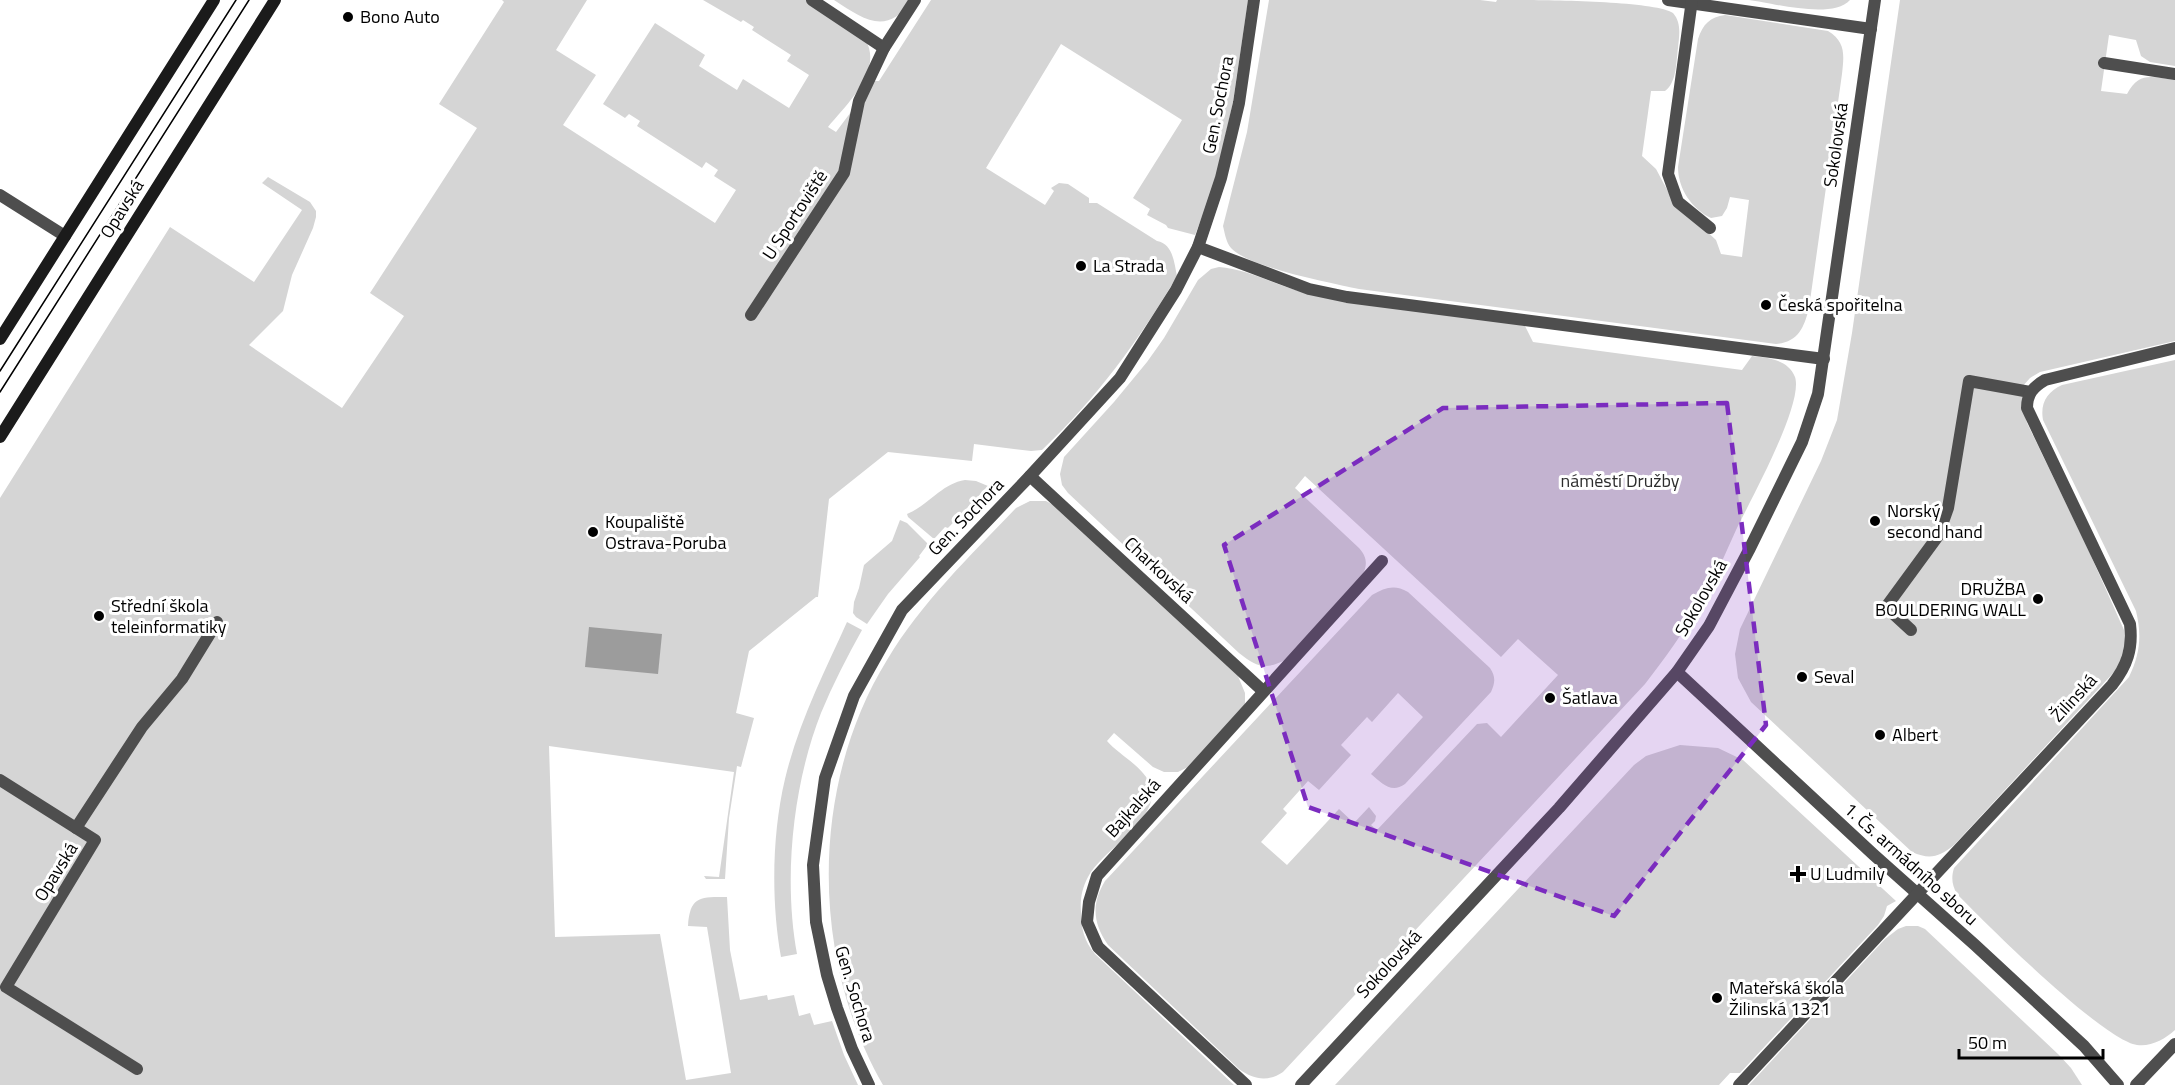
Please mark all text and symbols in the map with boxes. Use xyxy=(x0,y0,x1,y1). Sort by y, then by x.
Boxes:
place label: Bono Auto xyxy=(360,3,440,30)
marker: Bono Auto xyxy=(341,10,355,24)
street label: Gen. Sochora xyxy=(1195,54,1240,156)
street label: Sokolovská xyxy=(1816,101,1855,189)
street label: U Sportoviště xyxy=(755,164,834,265)
street label: Opavská xyxy=(93,174,150,243)
place label: La Strada xyxy=(1093,252,1164,279)
marker: La Strada xyxy=(1074,259,1088,273)
place label: Česká spořitelna xyxy=(1778,291,1902,318)
marker: Česká spořitelna xyxy=(1759,298,1773,312)
park label: náměstí Družby xyxy=(1561,467,1680,494)
street label: Gen. Sochora xyxy=(921,472,1010,562)
place label: Norský second hand xyxy=(1887,497,1983,545)
place label: Koupaliště Ostrava-Poruba xyxy=(605,508,727,556)
marker: Norský second hand xyxy=(1868,514,1882,528)
marker: Koupaliště Ostrava-Poruba xyxy=(586,525,600,539)
street label: Charkovská xyxy=(1118,530,1200,609)
street label: Sokolovská xyxy=(1668,554,1734,641)
place label: DRUŽBA BOULDERING WALL xyxy=(1875,575,2026,623)
place label: Střední škola teleinformatiky xyxy=(111,592,227,640)
marker: DRUŽBA BOULDERING WALL xyxy=(2031,592,2045,606)
marker: Střední škola teleinformatiky xyxy=(92,609,106,623)
place label: Seval xyxy=(1814,663,1854,690)
street label: Žilinská xyxy=(2044,667,2103,728)
marker: Seval xyxy=(1795,670,1809,684)
place label: Šatlava xyxy=(1562,684,1618,711)
marker: Šatlava xyxy=(1543,691,1557,705)
place label: Albert xyxy=(1892,721,1939,748)
marker: Albert xyxy=(1873,728,1887,742)
street label: Bajkalská xyxy=(1099,772,1167,843)
street label: 1. Čs. armádního sboru xyxy=(1838,796,1985,931)
street label: Opavská xyxy=(27,837,84,906)
place label: U Ludmily xyxy=(1810,860,1885,887)
marker: U Ludmily xyxy=(1791,867,1805,881)
street label: Sokolovská xyxy=(1350,923,1428,1004)
street label: Gen. Sochora xyxy=(828,942,883,1045)
place label: Mateřská škola Žilinská 1321 xyxy=(1729,974,1844,1022)
marker: Mateřská škola Žilinská 1321 xyxy=(1710,991,1724,1005)
scale bar xyxy=(1959,1022,2103,1060)
text: 50 m xyxy=(1968,1029,2007,1056)

